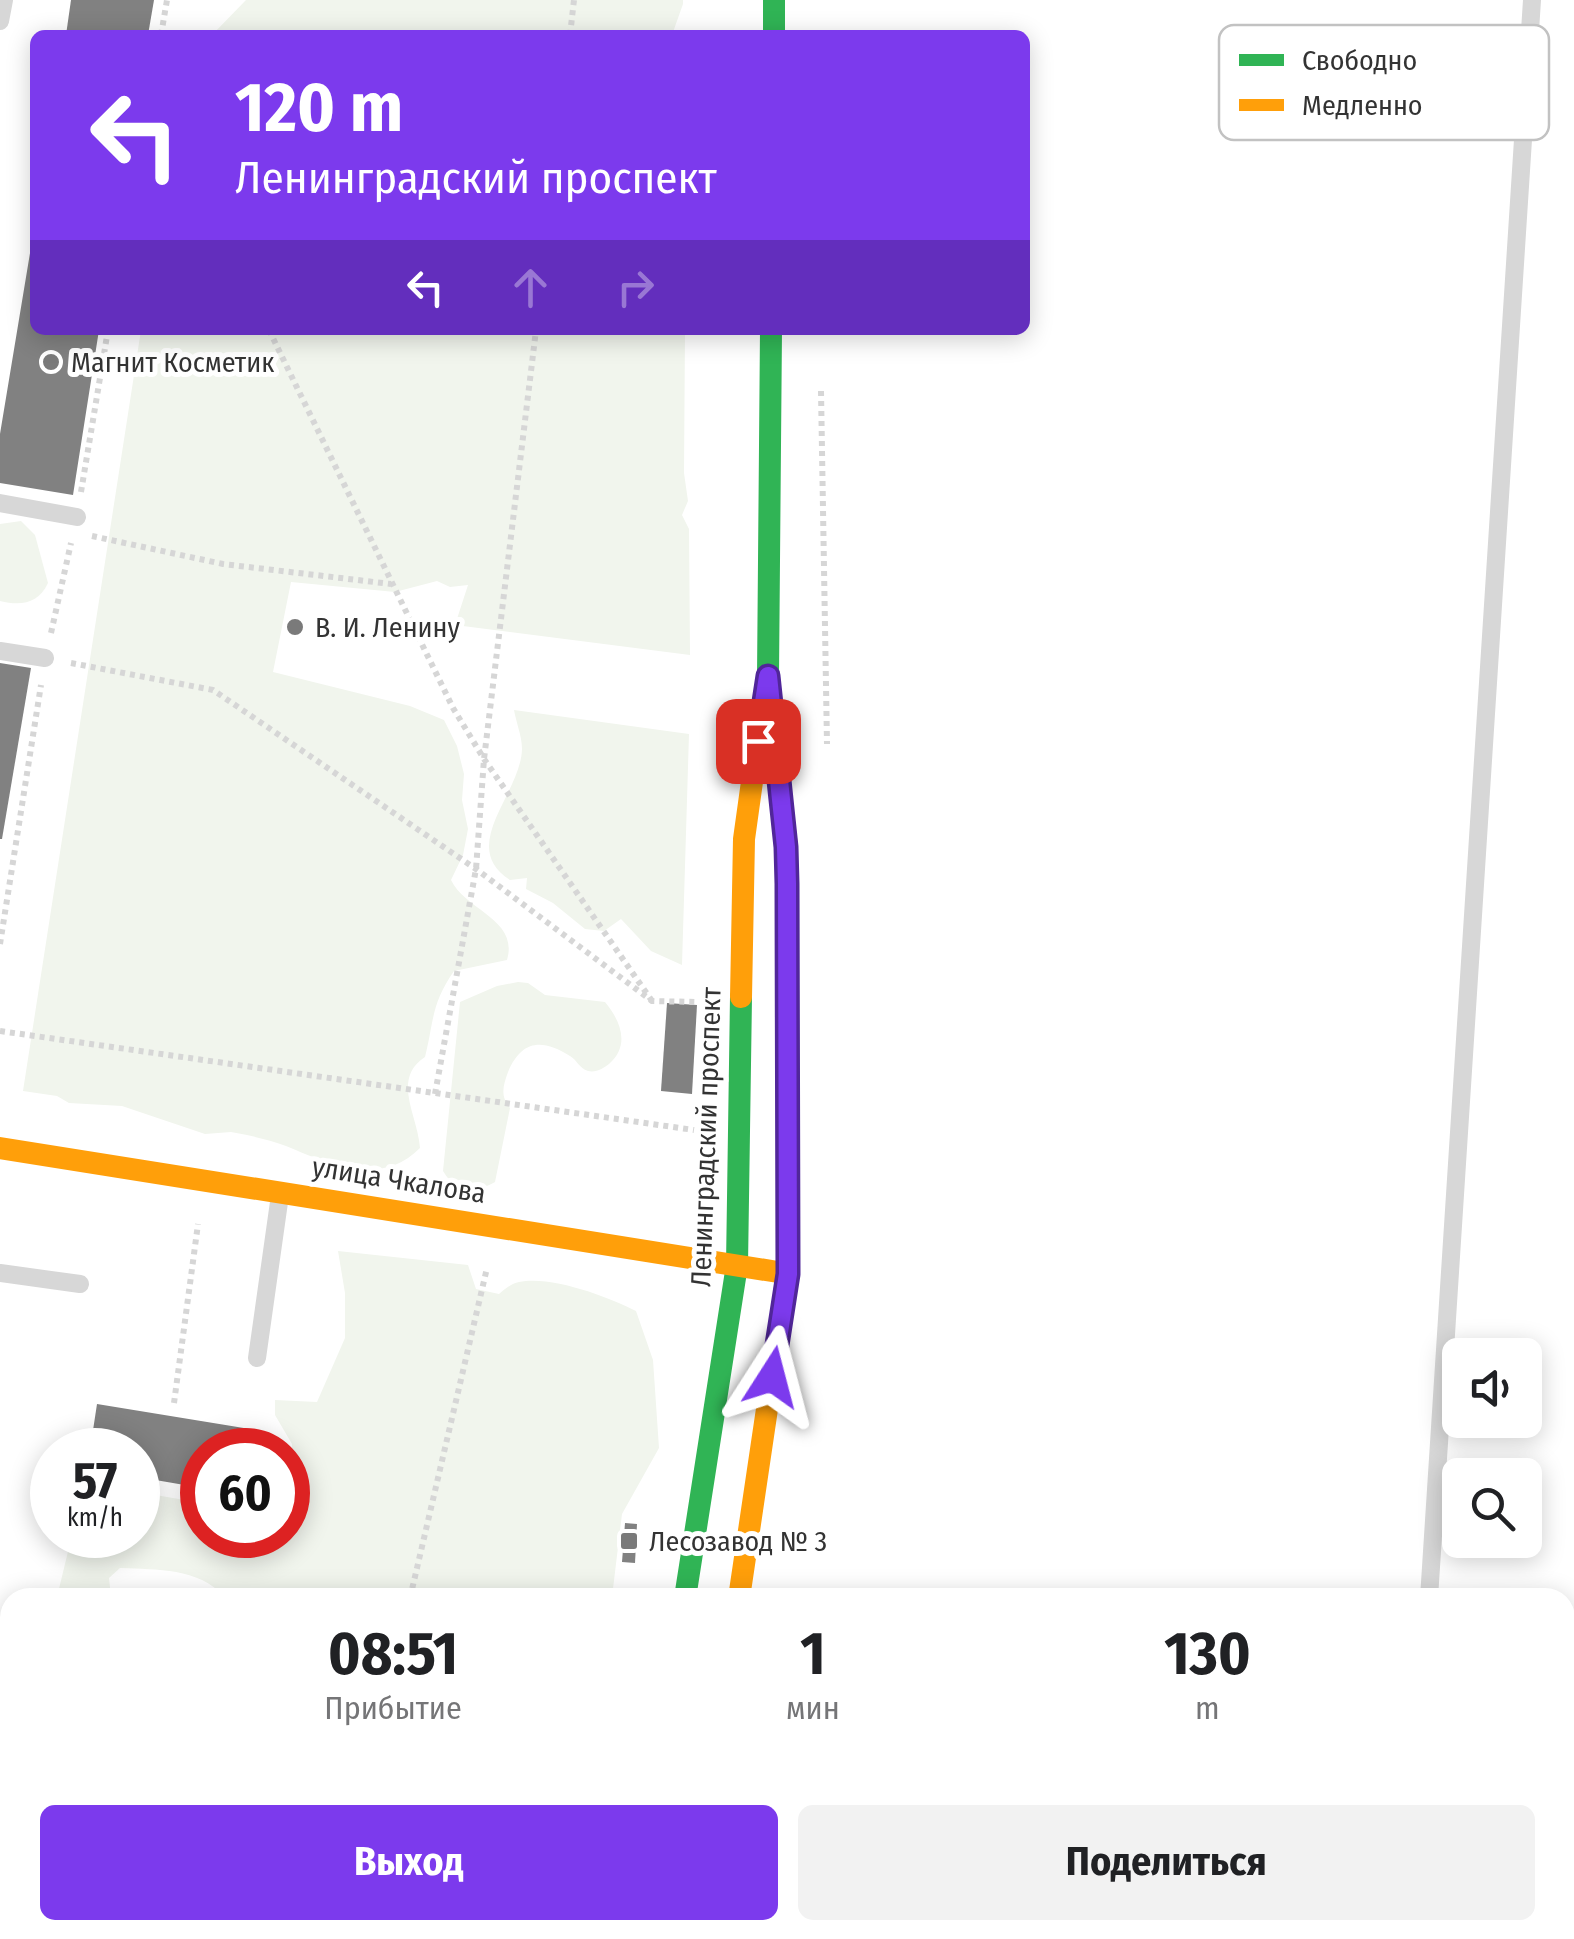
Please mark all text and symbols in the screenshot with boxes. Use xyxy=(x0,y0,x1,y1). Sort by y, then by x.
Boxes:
legend xyxy=(1219,25,1549,140)
text: Свободно xyxy=(1302,44,1417,77)
text: 120 m xyxy=(235,66,403,150)
icon: left xyxy=(70,70,200,200)
text: Медленно xyxy=(1302,89,1423,122)
text: Ленинградский проспект xyxy=(235,151,717,205)
icon: left xyxy=(398,260,453,315)
icon: ahead xyxy=(503,260,558,315)
icon: right xyxy=(608,260,663,315)
place label: Магнит Косметик xyxy=(71,346,274,379)
marker: Магнит Косметик xyxy=(40,351,62,373)
place label: В. И. Ленину xyxy=(315,611,461,644)
marker: В. И. Ленину xyxy=(284,616,306,638)
pin xyxy=(716,699,801,784)
icon: arrive xyxy=(731,714,786,769)
street label: Ленинградский проспект xyxy=(684,986,728,1287)
street label: улица Чкалова xyxy=(310,1150,488,1210)
position arrow xyxy=(720,1325,824,1429)
map controls xyxy=(1442,1338,1542,1558)
button: sound xyxy=(1442,1338,1542,1438)
speed limit sign: 60 xyxy=(180,1428,310,1558)
text: 57 xyxy=(73,1451,117,1511)
button: search xyxy=(1442,1458,1542,1558)
text: km/h xyxy=(67,1503,123,1533)
place label: Лесозавод № 3 xyxy=(649,1525,827,1558)
marker: Лесозавод № 3 xyxy=(618,1530,640,1552)
text: 08:51 xyxy=(328,1618,458,1690)
text: 1 xyxy=(800,1618,826,1690)
text: 130 xyxy=(1164,1618,1251,1690)
text: Прибытие xyxy=(324,1689,462,1727)
text: мин xyxy=(786,1689,840,1727)
text: m xyxy=(1195,1689,1220,1727)
button: Выход xyxy=(40,1805,778,1920)
button: Поделиться xyxy=(798,1805,1535,1920)

